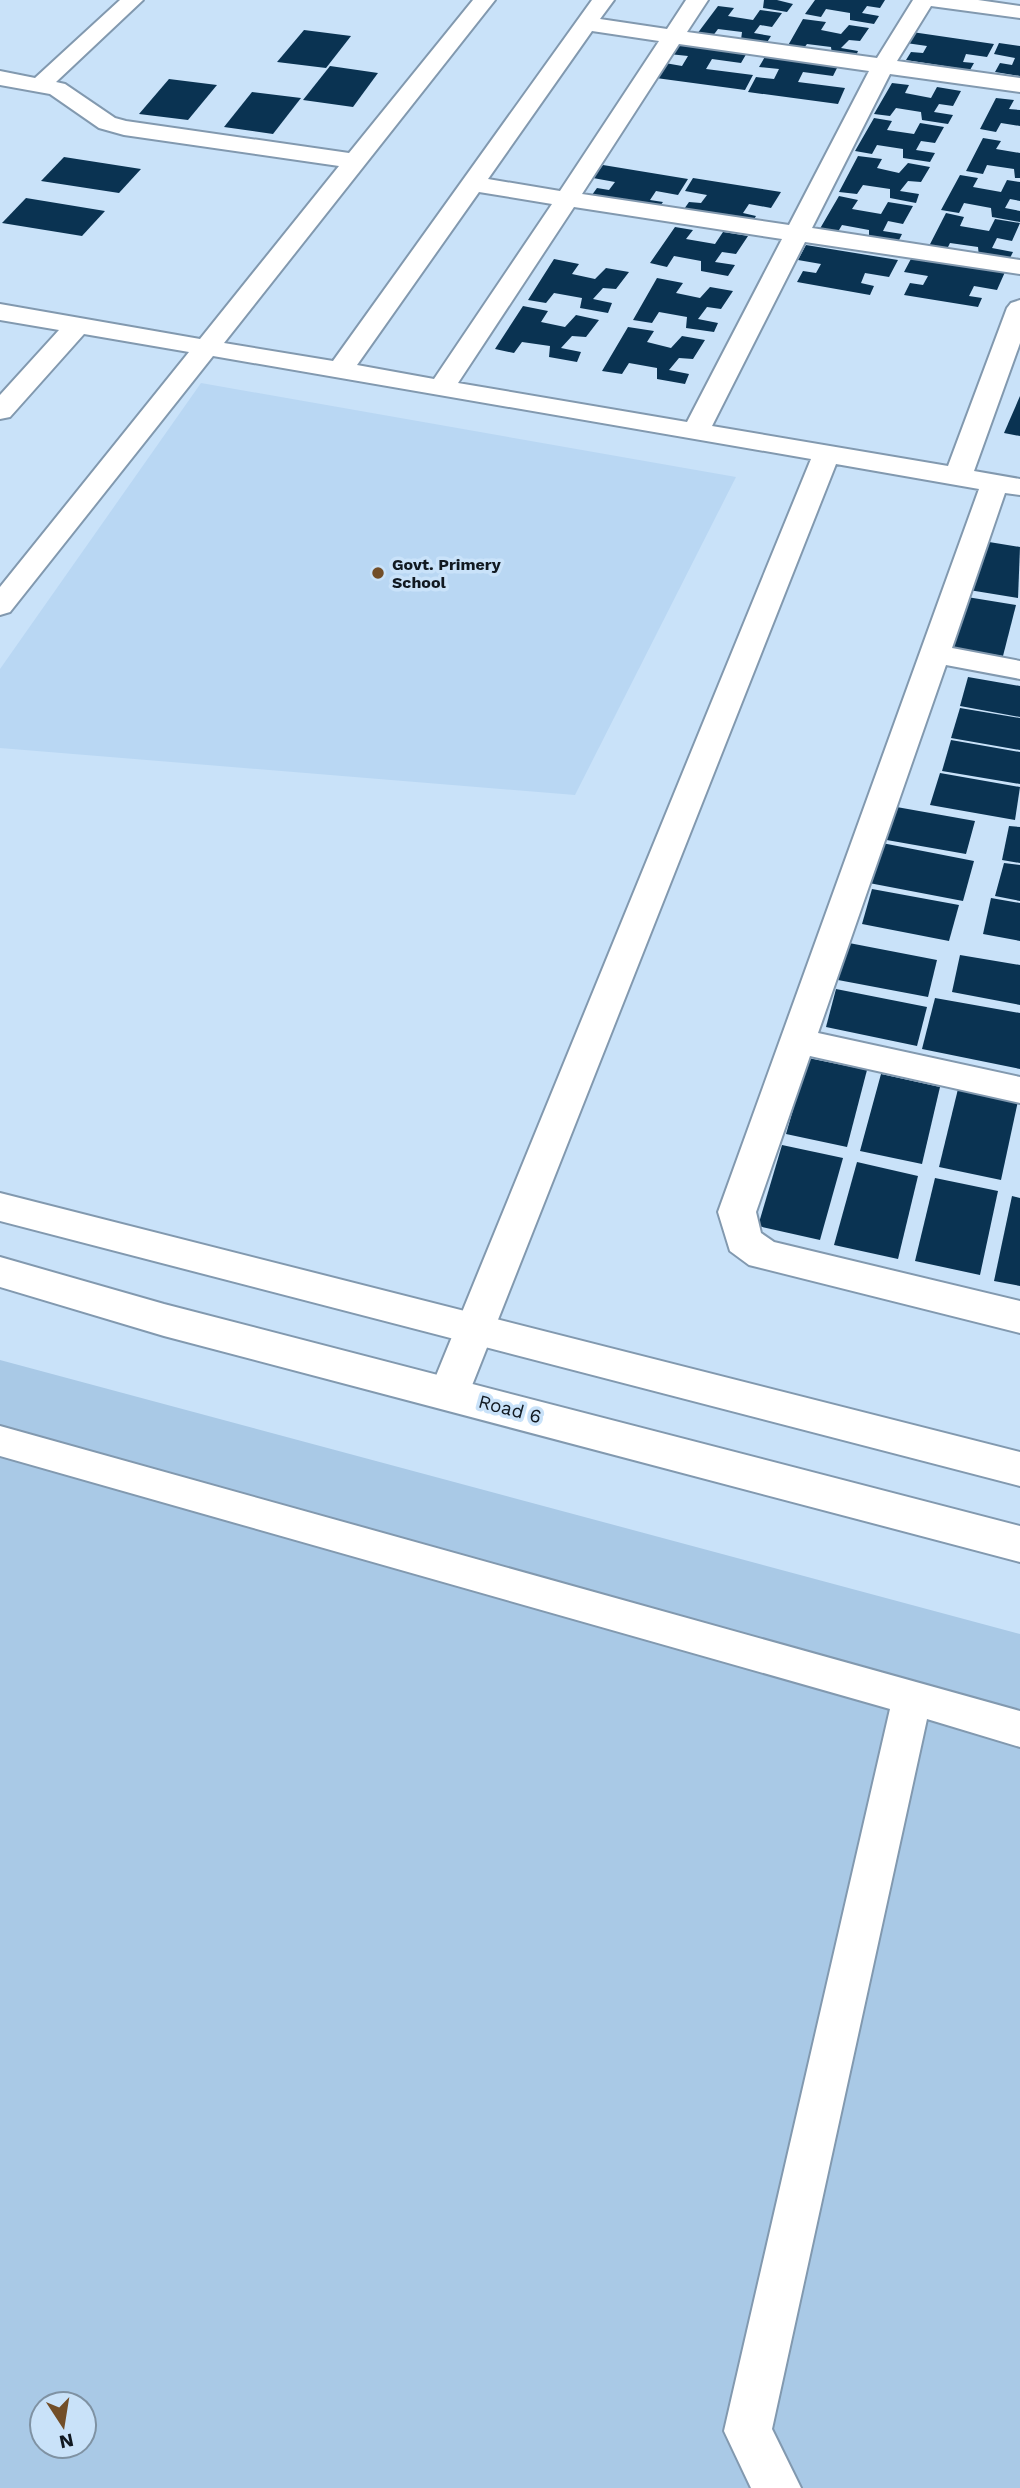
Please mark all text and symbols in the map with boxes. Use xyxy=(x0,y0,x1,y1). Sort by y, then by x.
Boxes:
place label: Govt. Primery School xyxy=(392,555,502,592)
marker: Govt. Primery School xyxy=(370,565,386,581)
street label: Road 6 xyxy=(476,1390,544,1428)
north arrow xyxy=(28,2390,98,2460)
text: N xyxy=(57,2428,76,2454)

